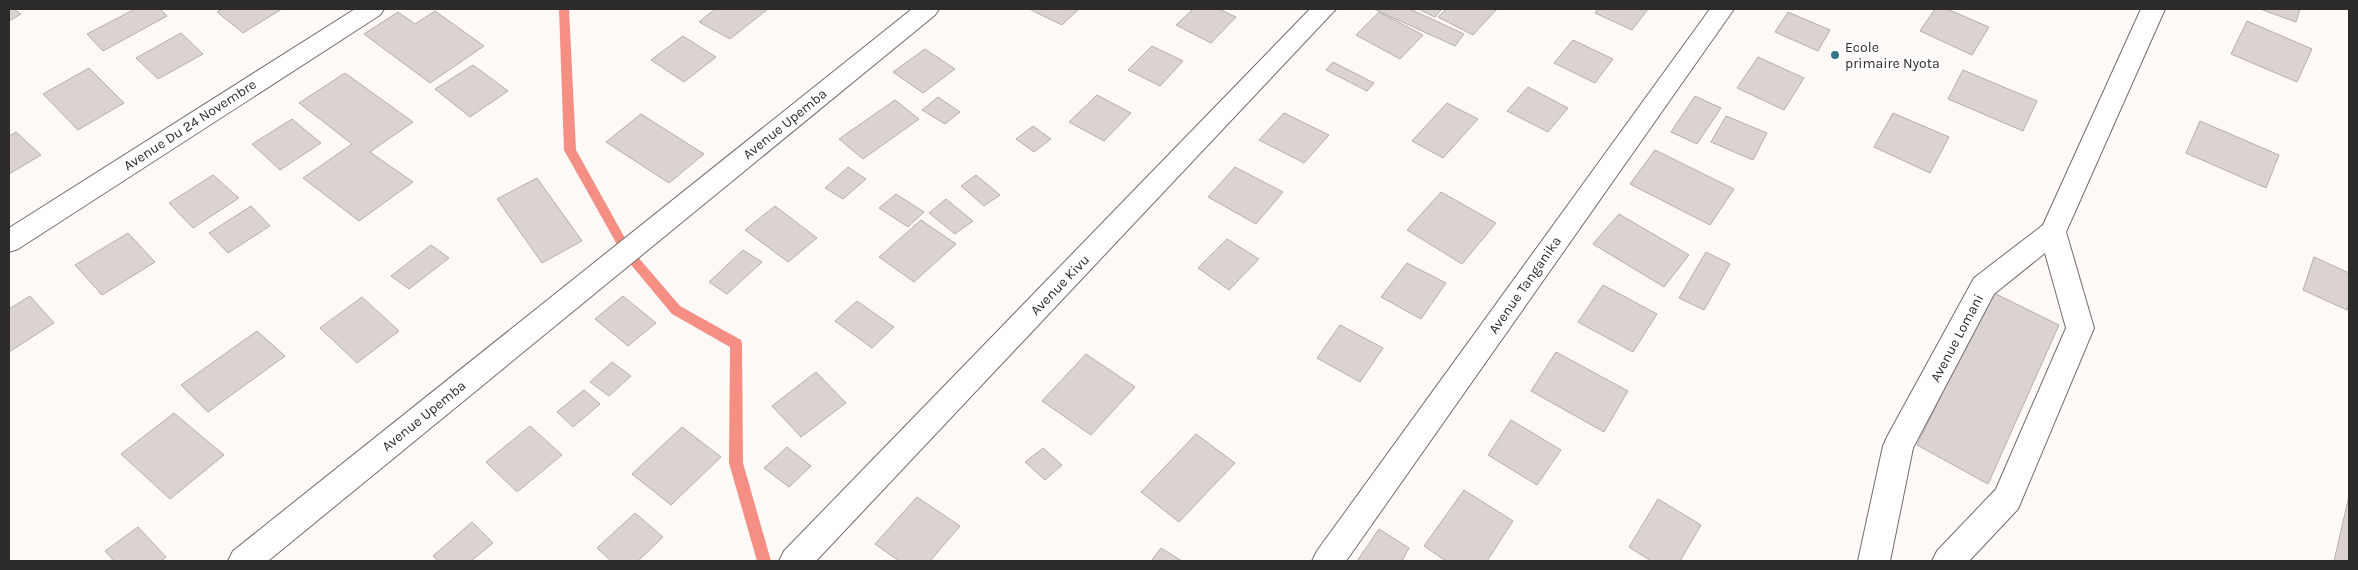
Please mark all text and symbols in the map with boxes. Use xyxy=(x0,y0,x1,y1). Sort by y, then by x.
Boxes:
place label: Ecole primaire Nyota xyxy=(1845,39,1940,72)
marker: Ecole primaire Nyota xyxy=(1829,49,1841,61)
street label: Avenue Du 24 Novembre xyxy=(120,76,260,174)
street label: Avenue Upemba xyxy=(740,85,830,163)
street label: Avenue Tanganika xyxy=(1485,233,1565,337)
street label: Avenue Kivu xyxy=(1027,251,1093,319)
street label: Avenue Lomani xyxy=(1927,291,1987,385)
street label: Avenue Upemba xyxy=(379,377,469,455)

